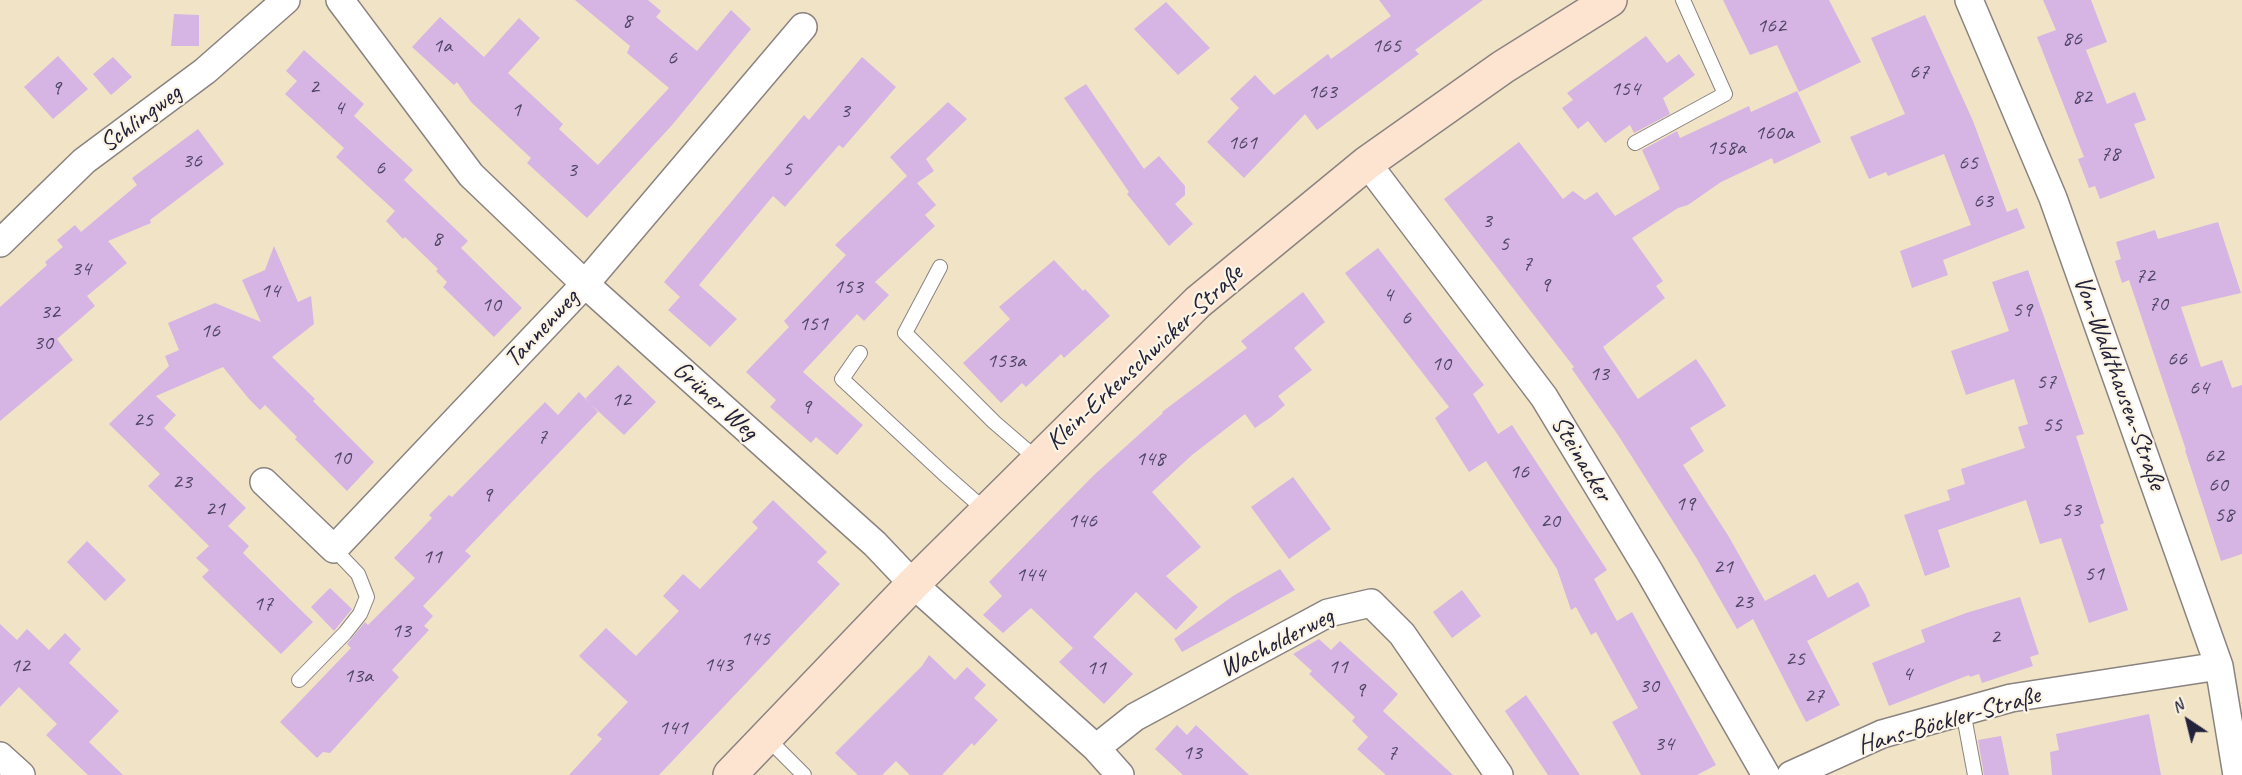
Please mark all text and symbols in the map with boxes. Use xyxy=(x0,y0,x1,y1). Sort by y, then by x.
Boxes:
house number: 8 xyxy=(622,8,632,34)
house number: 162 xyxy=(1756,13,1786,39)
house number: 86 xyxy=(2062,26,2082,52)
house number: 1a xyxy=(432,33,452,59)
house number: 165 xyxy=(1371,33,1401,59)
house number: 6 xyxy=(667,45,677,71)
house number: 67 xyxy=(1909,59,1929,85)
house number: 2 xyxy=(309,74,319,100)
house number: 9 xyxy=(51,75,61,101)
house number: 154 xyxy=(1610,76,1640,102)
street label: Schlingweg xyxy=(94,78,188,160)
house number: 163 xyxy=(1307,79,1337,105)
house number: 82 xyxy=(2072,84,2092,110)
house number: 4 xyxy=(334,95,344,121)
house number: 1 xyxy=(511,97,521,123)
house number: 3 xyxy=(840,98,850,124)
house number: 160a xyxy=(1754,120,1794,146)
house number: 161 xyxy=(1227,130,1257,156)
house number: 158a xyxy=(1706,135,1746,161)
house number: 78 xyxy=(2100,141,2120,167)
house number: 36 xyxy=(182,148,202,174)
house number: 65 xyxy=(1958,150,1978,176)
house number: 6 xyxy=(375,155,385,181)
house number: 5 xyxy=(782,156,792,182)
house number: 3 xyxy=(567,157,577,183)
house number: 63 xyxy=(1973,188,1993,214)
house number: 3 xyxy=(1482,208,1492,234)
house number: 8 xyxy=(432,226,442,252)
house number: 5 xyxy=(1499,231,1509,257)
house number: 7 xyxy=(1522,251,1532,277)
house number: 34 xyxy=(71,256,91,282)
street label: Klein-Erkenschwicker-Straße xyxy=(1040,259,1250,457)
house number: 72 xyxy=(2135,263,2155,289)
house number: 9 xyxy=(1540,272,1550,298)
street label: Von-Waldthausen-Straße xyxy=(2066,272,2172,494)
house number: 153 xyxy=(833,274,863,300)
house number: 14 xyxy=(260,278,280,304)
house number: 4 xyxy=(1383,282,1393,308)
street label: Tannenweg xyxy=(498,283,586,375)
house number: 70 xyxy=(2148,291,2168,317)
house number: 10 xyxy=(481,292,501,318)
house number: 59 xyxy=(2012,297,2032,323)
house number: 32 xyxy=(40,299,60,325)
house number: 6 xyxy=(1401,305,1411,331)
house number: 151 xyxy=(798,311,828,337)
house number: 16 xyxy=(200,318,220,344)
house number: 30 xyxy=(33,330,53,356)
house number: 66 xyxy=(2167,346,2187,372)
house number: 153a xyxy=(986,348,1026,374)
house number: 10 xyxy=(1431,351,1451,377)
street label: Grüner Weg xyxy=(666,355,764,447)
house number: 13 xyxy=(1589,361,1609,387)
house number: 57 xyxy=(2036,369,2056,395)
house number: 64 xyxy=(2189,375,2209,401)
house number: 12 xyxy=(611,387,631,413)
house number: 9 xyxy=(801,394,811,420)
house number: 25 xyxy=(133,407,153,433)
street label: Steinacker xyxy=(1543,410,1619,508)
house number: 55 xyxy=(2042,412,2062,438)
house number: 7 xyxy=(537,424,547,450)
house number: 62 xyxy=(2204,443,2224,469)
house number: 10 xyxy=(331,445,351,471)
house number: 148 xyxy=(1135,446,1165,472)
house number: 16 xyxy=(1509,459,1529,485)
house number: 23 xyxy=(172,469,192,495)
house number: 60 xyxy=(2208,472,2228,498)
house number: 9 xyxy=(482,482,492,508)
house number: 19 xyxy=(1675,491,1695,517)
house number: 21 xyxy=(205,496,225,522)
house number: 53 xyxy=(2061,497,2081,523)
house number: 58 xyxy=(2214,502,2234,528)
house number: 146 xyxy=(1067,508,1097,534)
house number: 20 xyxy=(1540,508,1560,534)
house number: 11 xyxy=(422,544,442,570)
house number: 21 xyxy=(1713,554,1733,580)
house number: 51 xyxy=(2084,561,2104,587)
house number: 144 xyxy=(1015,562,1045,588)
house number: 23 xyxy=(1733,589,1753,615)
house number: 17 xyxy=(253,591,273,617)
street label: Wacholderweg xyxy=(1215,601,1339,685)
house number: 13 xyxy=(391,618,411,644)
house number: 2 xyxy=(1990,624,2000,650)
house number: 145 xyxy=(740,626,770,652)
house number: 25 xyxy=(1785,646,1805,672)
house number: 143 xyxy=(703,652,733,678)
house number: 12 xyxy=(10,653,30,679)
house number: 11 xyxy=(1328,654,1348,680)
house number: 11 xyxy=(1086,655,1106,681)
house number: 4 xyxy=(1902,661,1912,687)
house number: 13a xyxy=(343,663,373,689)
house number: 30 xyxy=(1639,673,1659,699)
house number: 9 xyxy=(1355,677,1365,703)
street label: Hans-Böckler-Straße xyxy=(1854,680,2044,762)
house number: 27 xyxy=(1804,683,1824,709)
north arrow xyxy=(2158,691,2218,751)
text: N xyxy=(2168,695,2187,717)
house number: 141 xyxy=(658,715,688,741)
house number: 34 xyxy=(1654,731,1674,757)
house number: 13 xyxy=(1182,740,1202,766)
house number: 7 xyxy=(1387,740,1397,766)

